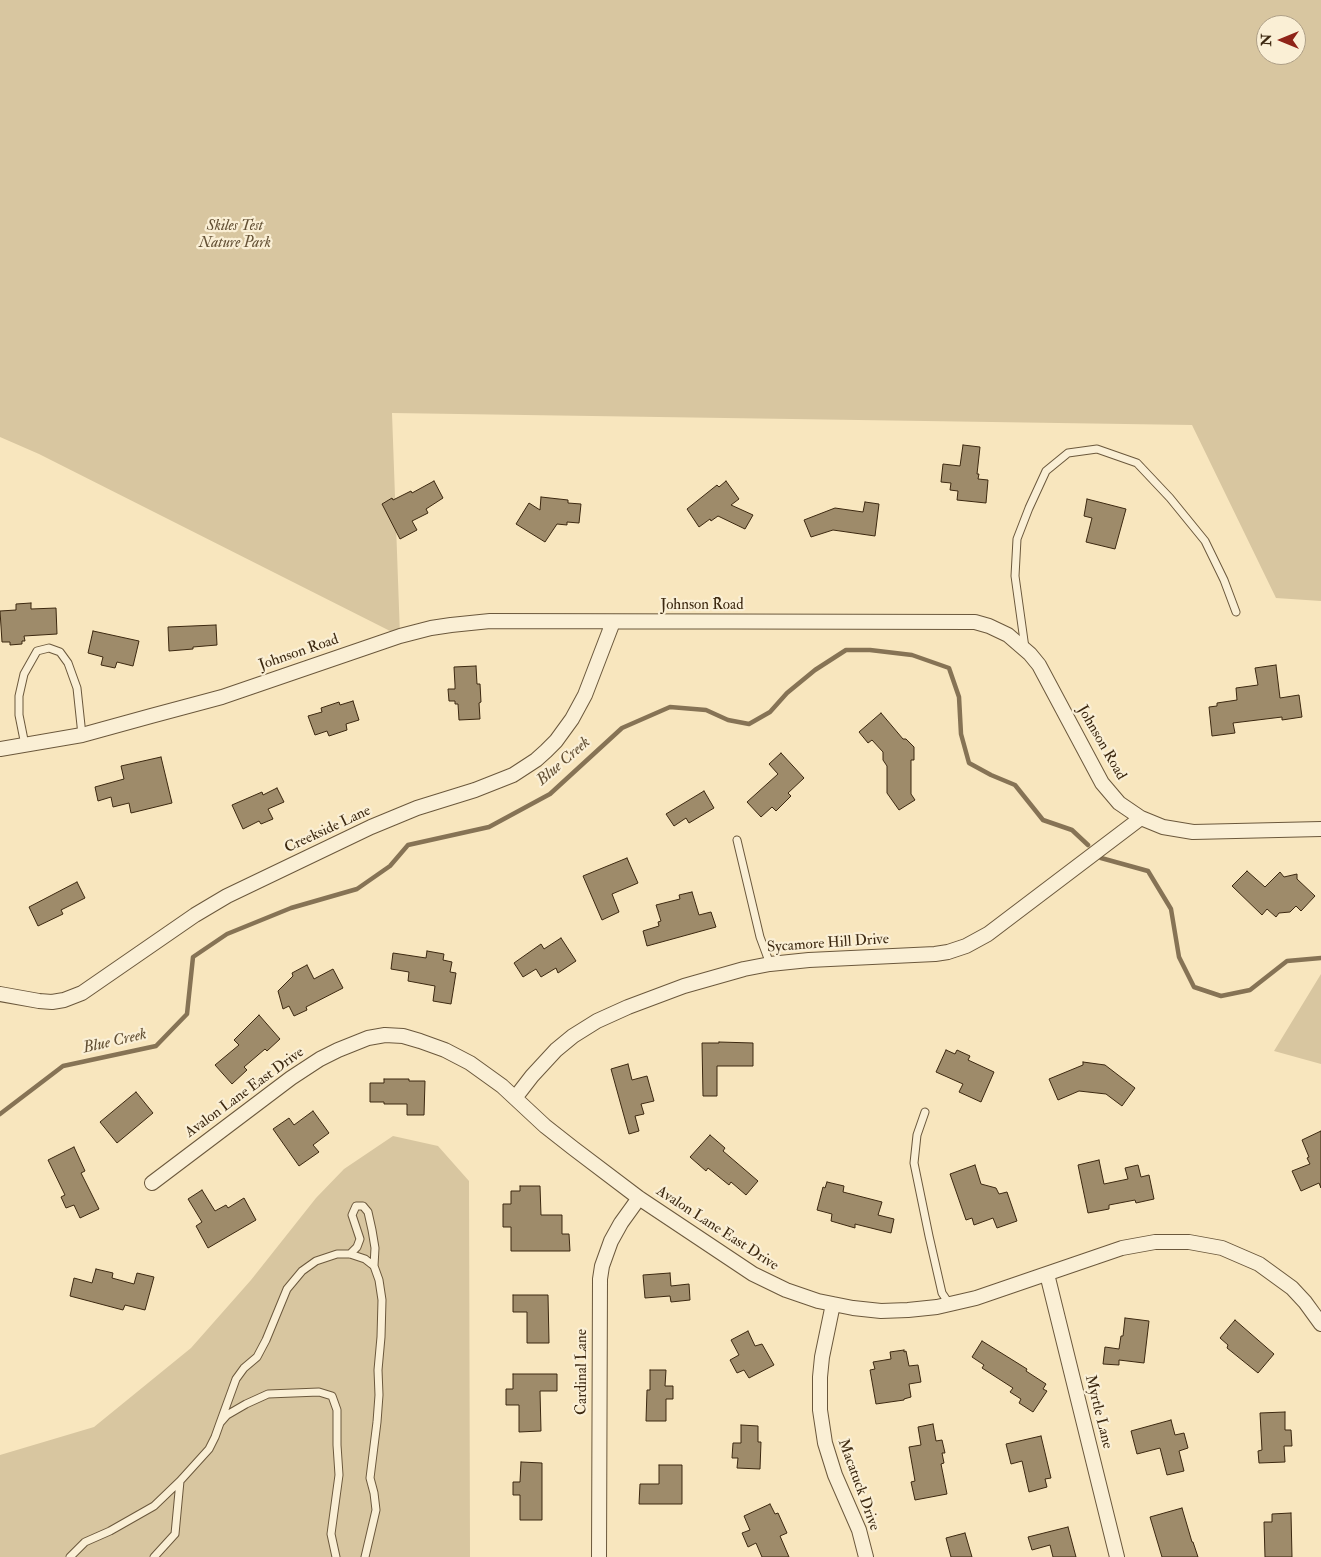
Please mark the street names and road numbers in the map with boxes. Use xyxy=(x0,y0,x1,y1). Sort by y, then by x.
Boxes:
street label: Johnson Road xyxy=(660,597,744,615)
street label: Johnson Road xyxy=(257,631,341,675)
street label: Johnson Road xyxy=(1072,702,1130,784)
street label: Creekside Lane xyxy=(282,802,374,858)
street label: Sycamore Hill Drive xyxy=(766,931,890,957)
street label: Avalon Lane East Drive xyxy=(182,1044,308,1142)
street label: Avalon Lane East Drive xyxy=(652,1183,782,1275)
street label: Cardinal Lane xyxy=(574,1329,592,1415)
street label: Myrtle Lane xyxy=(1080,1373,1116,1451)
street label: Macatuck Drive xyxy=(833,1437,883,1533)

